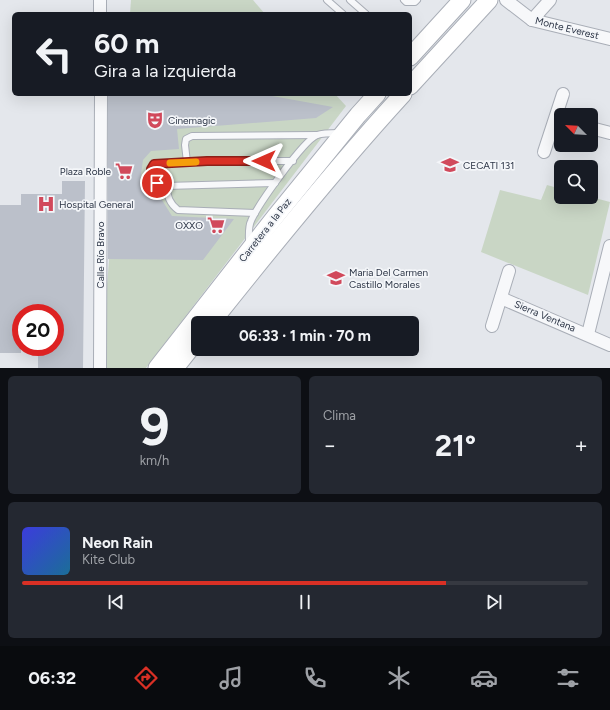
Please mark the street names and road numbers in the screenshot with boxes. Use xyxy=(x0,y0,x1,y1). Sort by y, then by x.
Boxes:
street label: Monte Everest xyxy=(534,14,600,42)
street label: Carretera a la Paz xyxy=(236,195,294,265)
street label: Calle Río Bravo xyxy=(94,221,107,288)
street label: Sierra Ventana xyxy=(512,297,578,335)

